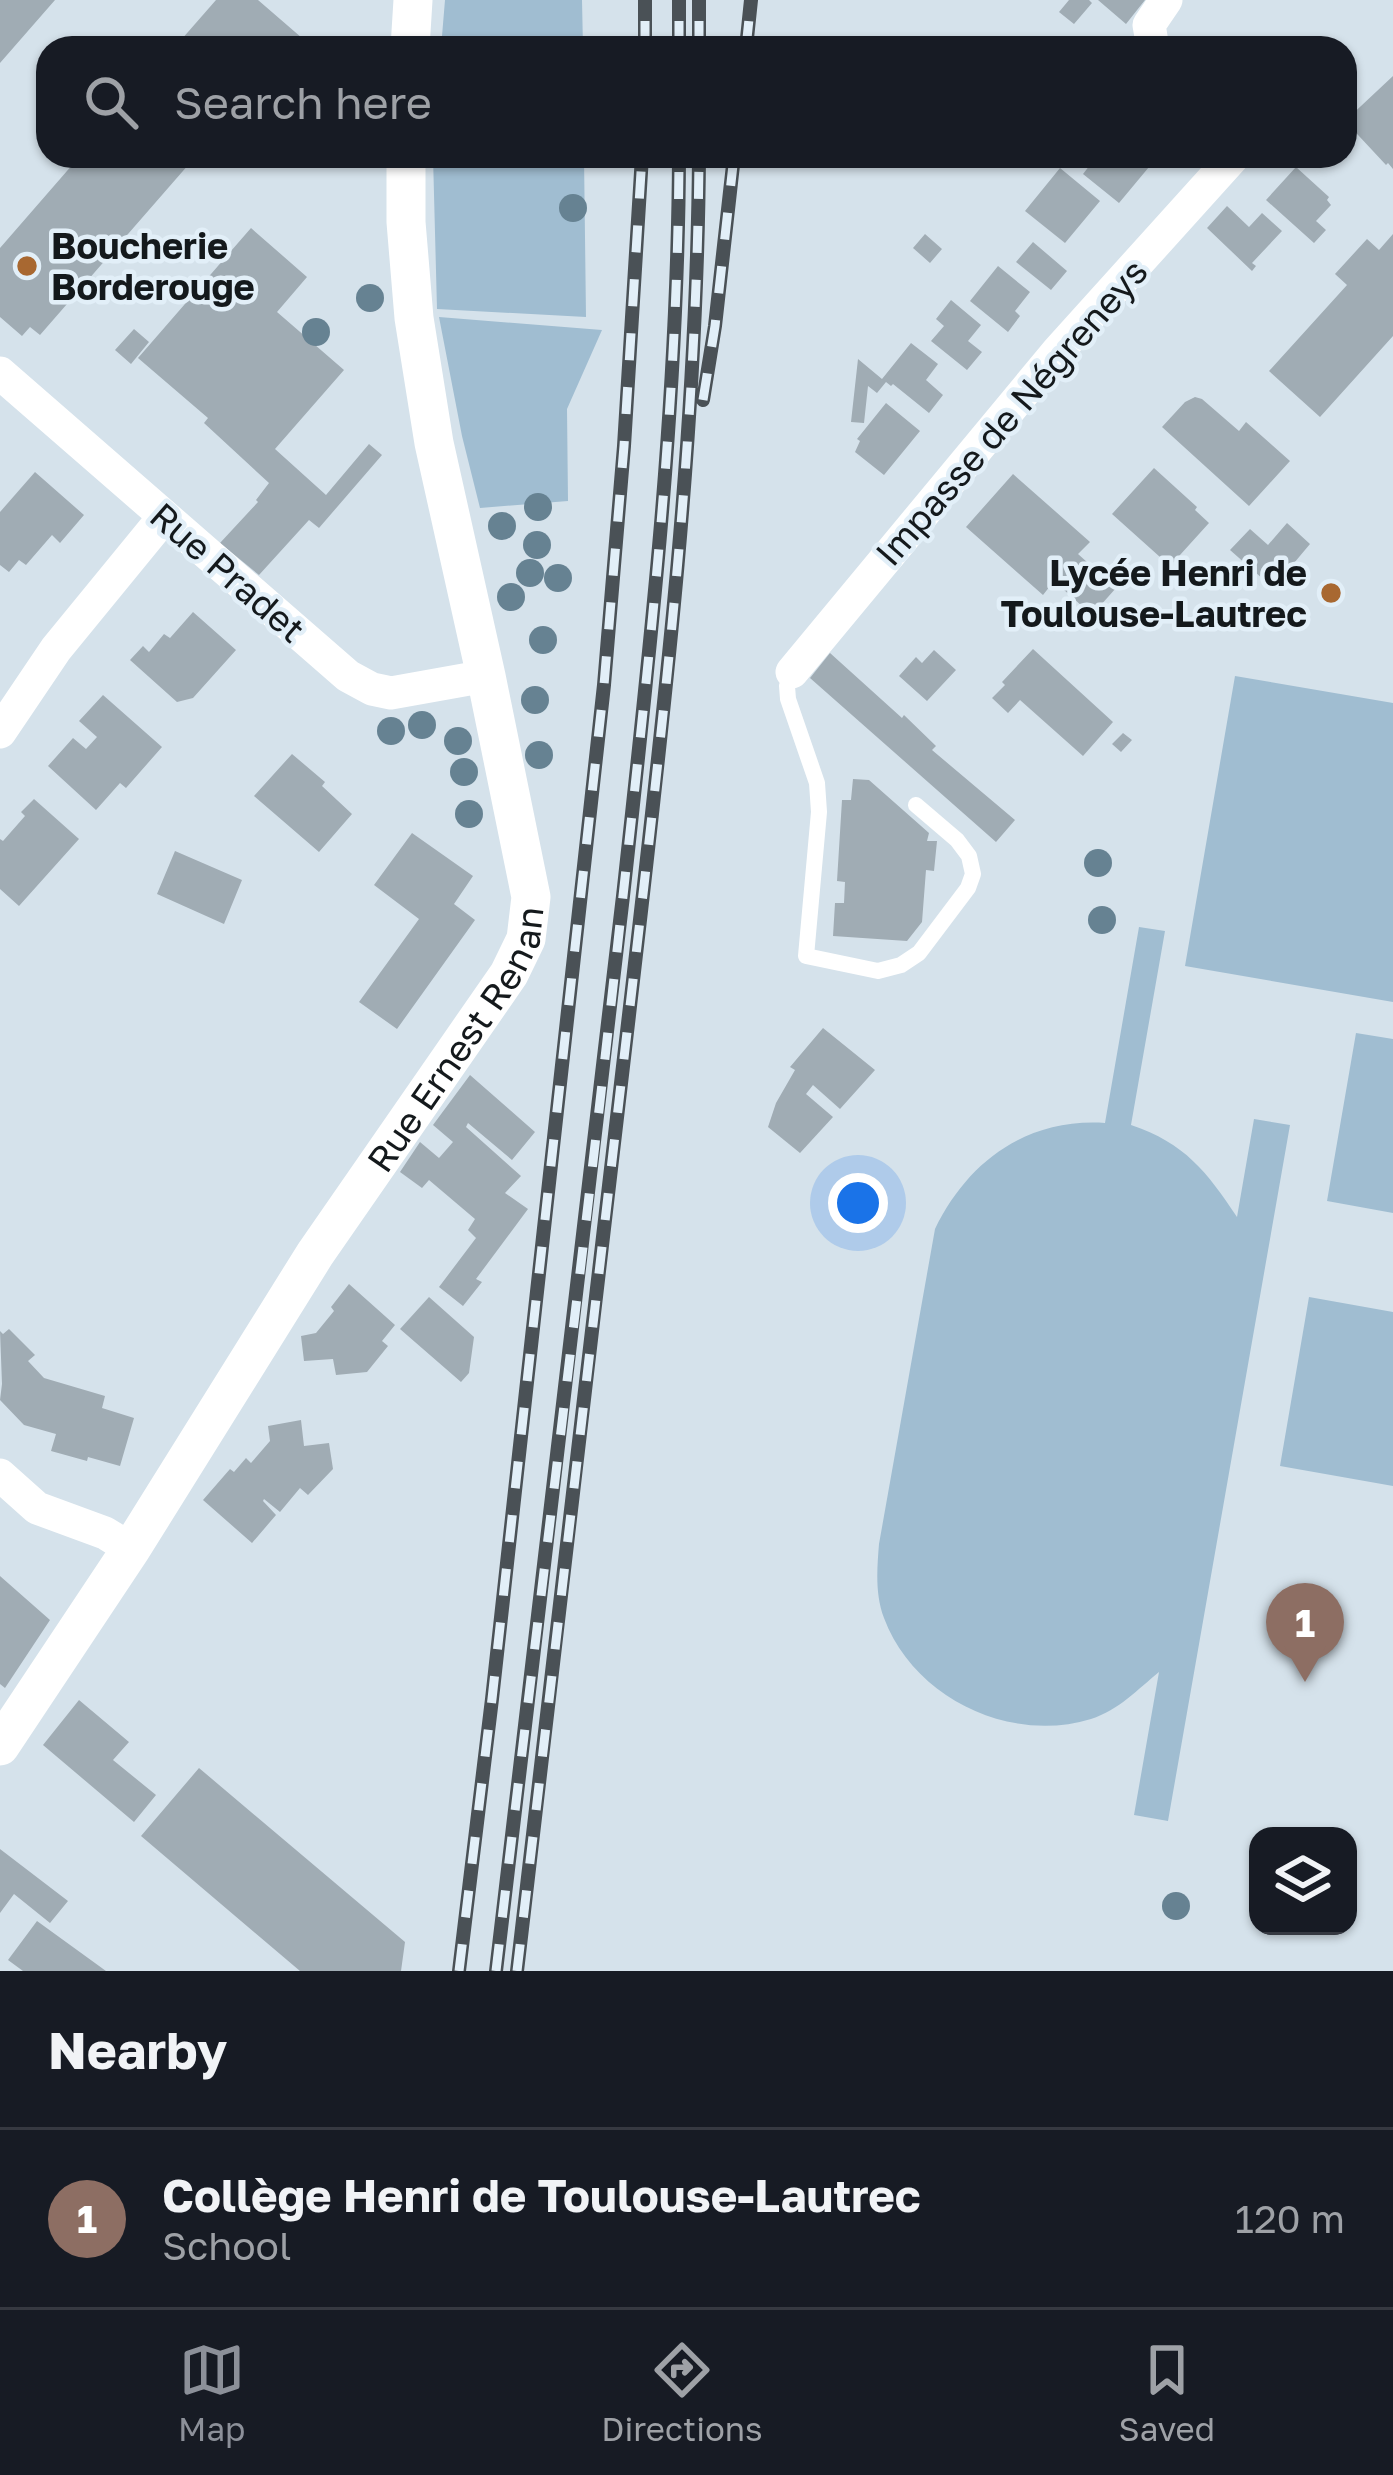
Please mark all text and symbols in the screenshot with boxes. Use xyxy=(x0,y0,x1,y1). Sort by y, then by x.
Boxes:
search box xyxy=(36,36,1357,168)
icon: search xyxy=(78,69,144,135)
text: Search here xyxy=(174,75,432,129)
place label: Boucherie Borderouge xyxy=(51,224,255,308)
street label: Impasse de Négreneys xyxy=(866,250,1156,574)
marker: Boucherie Borderouge xyxy=(14,253,40,279)
street label: Rue Pradet xyxy=(142,493,314,651)
place label: Lycée Henri de Toulouse-Lautrec xyxy=(1000,551,1307,635)
marker: Lycée Henri de Toulouse-Lautrec xyxy=(1318,580,1344,606)
street label: Rue Ernest Renan xyxy=(357,904,551,1180)
your location xyxy=(828,1173,888,1233)
pin: 1 xyxy=(1266,1583,1344,1682)
map controls xyxy=(1249,1827,1357,1935)
button: layers xyxy=(1249,1827,1357,1935)
text: Nearby xyxy=(48,2019,227,2080)
text: Collège Henri de Toulouse-Lautrec xyxy=(162,2168,921,2222)
text: 1 xyxy=(77,2195,97,2242)
text: 120 m xyxy=(1235,2195,1345,2242)
text: School xyxy=(162,2222,291,2269)
tab: Map xyxy=(178,2337,245,2448)
tab: Directions xyxy=(601,2337,763,2448)
tab: Saved xyxy=(1119,2337,1215,2448)

